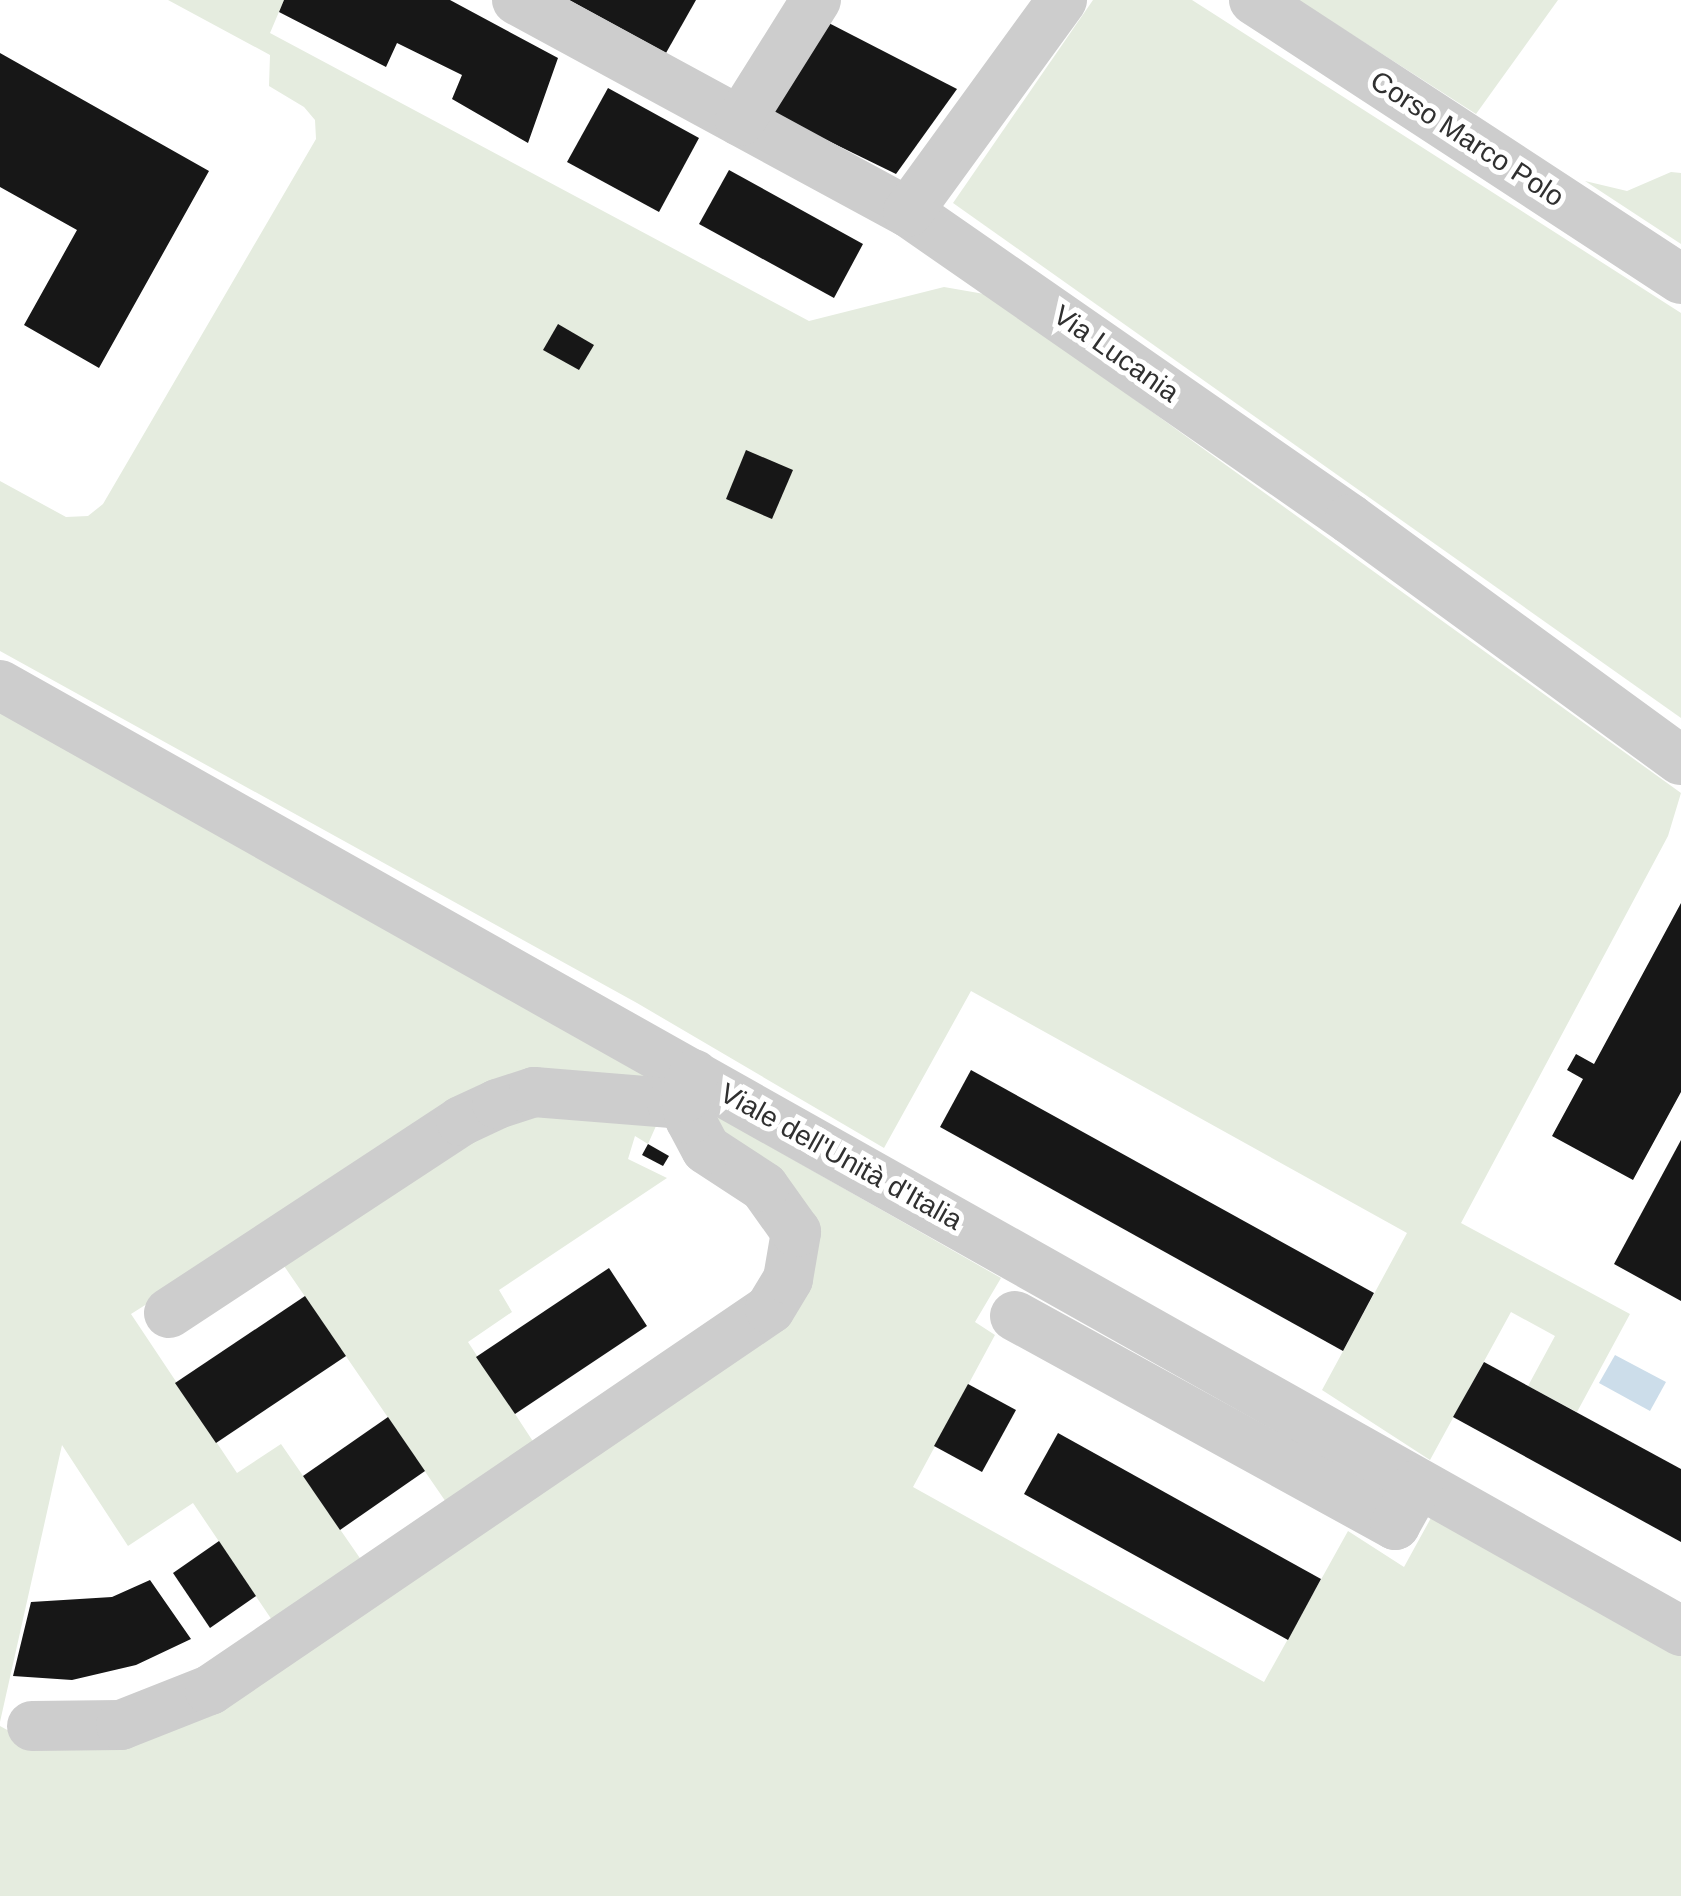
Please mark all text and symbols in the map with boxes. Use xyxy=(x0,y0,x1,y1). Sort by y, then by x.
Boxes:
street label: Corso Marco Polo xyxy=(1364,64,1570,214)
street label: Via Lucania xyxy=(1047,298,1185,410)
street label: Viale dell'Unità d'Italia xyxy=(714,1076,968,1238)

